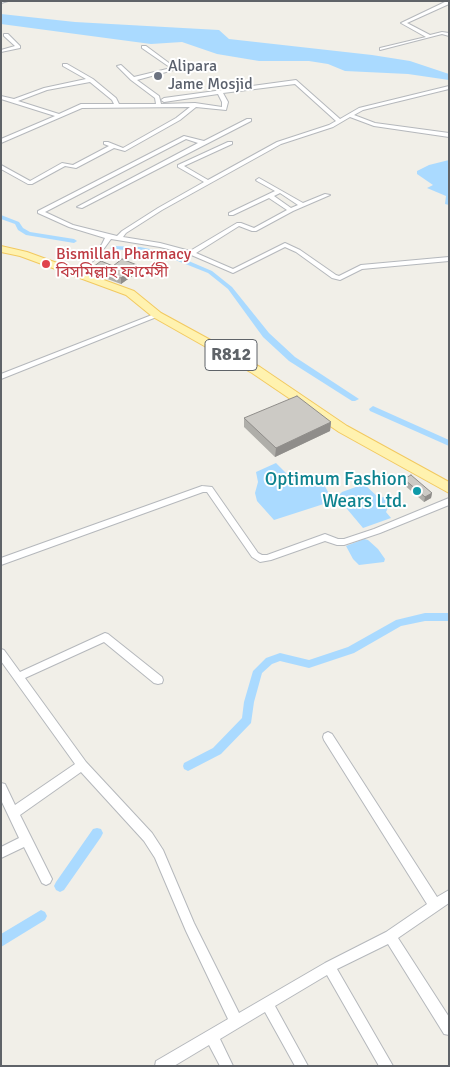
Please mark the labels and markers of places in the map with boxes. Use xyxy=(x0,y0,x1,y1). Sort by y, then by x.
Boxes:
place label: Alipara Jame Mosjid xyxy=(168,57,253,95)
marker: Alipara Jame Mosjid xyxy=(152,70,164,82)
place label: Bismillah Pharmacy বিসমিল্লাহ ফার্মেসী xyxy=(56,245,191,283)
marker: Bismillah Pharmacy বিসমিল্লাহ ফার্মেসী xyxy=(40,258,52,270)
place label: Optimum Fashion Wears Ltd. xyxy=(265,469,407,513)
marker: Optimum Fashion Wears Ltd. xyxy=(411,485,423,497)

